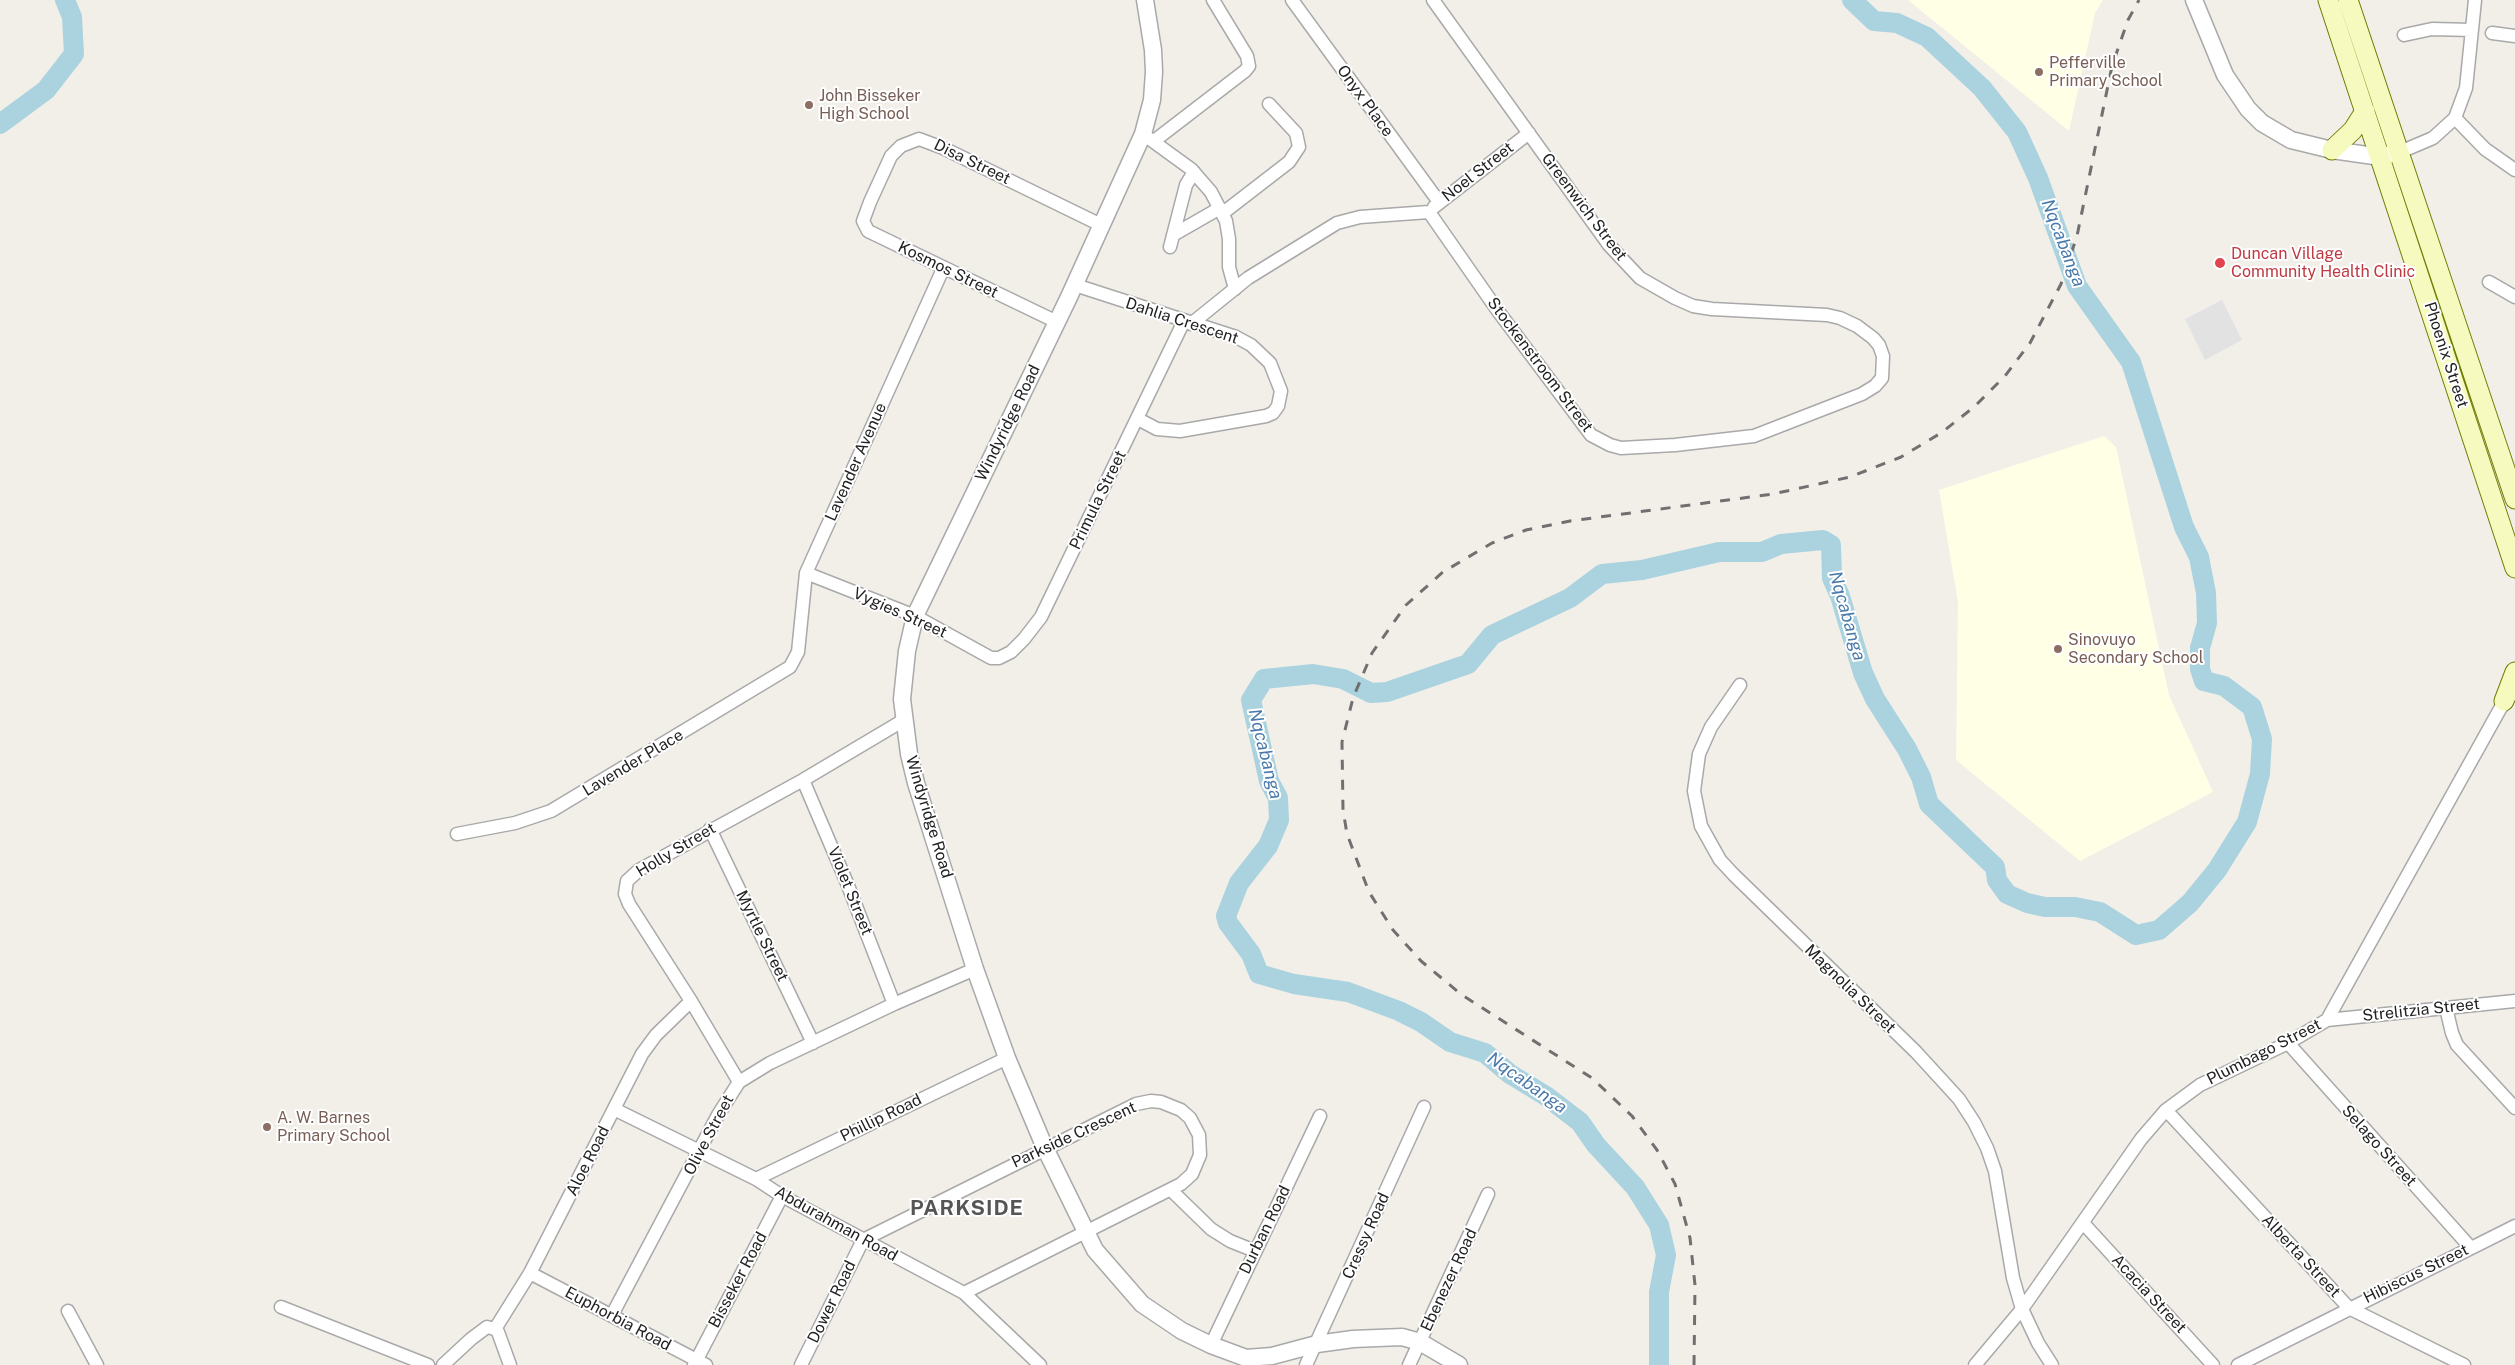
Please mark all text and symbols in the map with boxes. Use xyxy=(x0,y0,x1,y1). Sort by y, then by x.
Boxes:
place label: Pefferville Primary School xyxy=(2049,53,2163,91)
street label: Onyx Place xyxy=(1333,62,1397,140)
marker: Pefferville Primary School xyxy=(2033,66,2045,78)
place label: John Bisseker High School xyxy=(819,86,920,124)
marker: John Bisseker High School xyxy=(803,99,815,111)
street label: Disa Street xyxy=(931,135,1013,189)
street label: Noel Street xyxy=(1438,138,1518,206)
street label: Greenwich Street xyxy=(1537,149,1631,265)
water label: Nqcabanga xyxy=(2036,196,2090,290)
street label: Kosmos Street xyxy=(895,237,1001,303)
place label: Duncan Village Community Health Clinic xyxy=(2231,244,2415,282)
marker: Duncan Village Community Health Clinic xyxy=(2213,256,2227,270)
street label: Dahlia Crescent xyxy=(1123,294,1241,348)
street label: Stockenstroom Street xyxy=(1483,294,1597,436)
street label: Phoenix Street xyxy=(2420,300,2472,410)
street label: Windyridge Road xyxy=(972,362,1044,484)
street label: Lavender Avenue xyxy=(821,400,891,524)
street label: Primula Street xyxy=(1066,447,1130,553)
water label: Nqcabanga xyxy=(1824,569,1870,663)
street label: Vygies Street xyxy=(850,584,950,642)
place label: Sinovuyo Secondary School xyxy=(2068,630,2203,668)
marker: Sinovuyo Secondary School xyxy=(2052,643,2064,655)
water label: Nqcabanga xyxy=(1243,707,1287,801)
street label: Lavender Place xyxy=(579,725,687,801)
street label: Windyridge Road xyxy=(901,754,957,880)
street label: Holly Street xyxy=(633,819,719,881)
street label: Violet Street xyxy=(824,844,876,938)
street label: Myrtle Street xyxy=(732,887,792,985)
street label: Magnolia Street xyxy=(1800,941,1900,1037)
street label: Strelitzia Street xyxy=(2361,994,2481,1026)
street label: Plumbago Street xyxy=(2204,1015,2324,1089)
water label: Nqcabanga xyxy=(1483,1048,1571,1118)
street label: Phillip Road xyxy=(837,1090,925,1146)
street label: Olive Street xyxy=(680,1092,738,1178)
street label: Parkside Crescent xyxy=(1009,1098,1139,1172)
street label: Selago Street xyxy=(2337,1101,2421,1191)
place label: A. W. Barnes Primary School xyxy=(277,1108,391,1146)
marker: A. W. Barnes Primary School xyxy=(261,1121,273,1133)
street label: Aloe Road xyxy=(562,1123,614,1199)
street label: Abdurahman Road xyxy=(771,1182,901,1266)
street label: Durban Road xyxy=(1235,1183,1295,1277)
street label: Cressy Road xyxy=(1338,1190,1394,1282)
district label: PARKSIDE xyxy=(909,1196,1025,1222)
street label: Alberta Street xyxy=(2258,1211,2344,1301)
street label: Ebenezer Road xyxy=(1417,1226,1481,1334)
street label: Bisseker Road xyxy=(705,1229,771,1331)
street label: Hibiscus Street xyxy=(2360,1240,2472,1308)
street label: Acacia Street xyxy=(2108,1251,2190,1337)
street label: Dower Road xyxy=(804,1258,860,1346)
street label: Euphorbia Road xyxy=(562,1283,674,1355)

